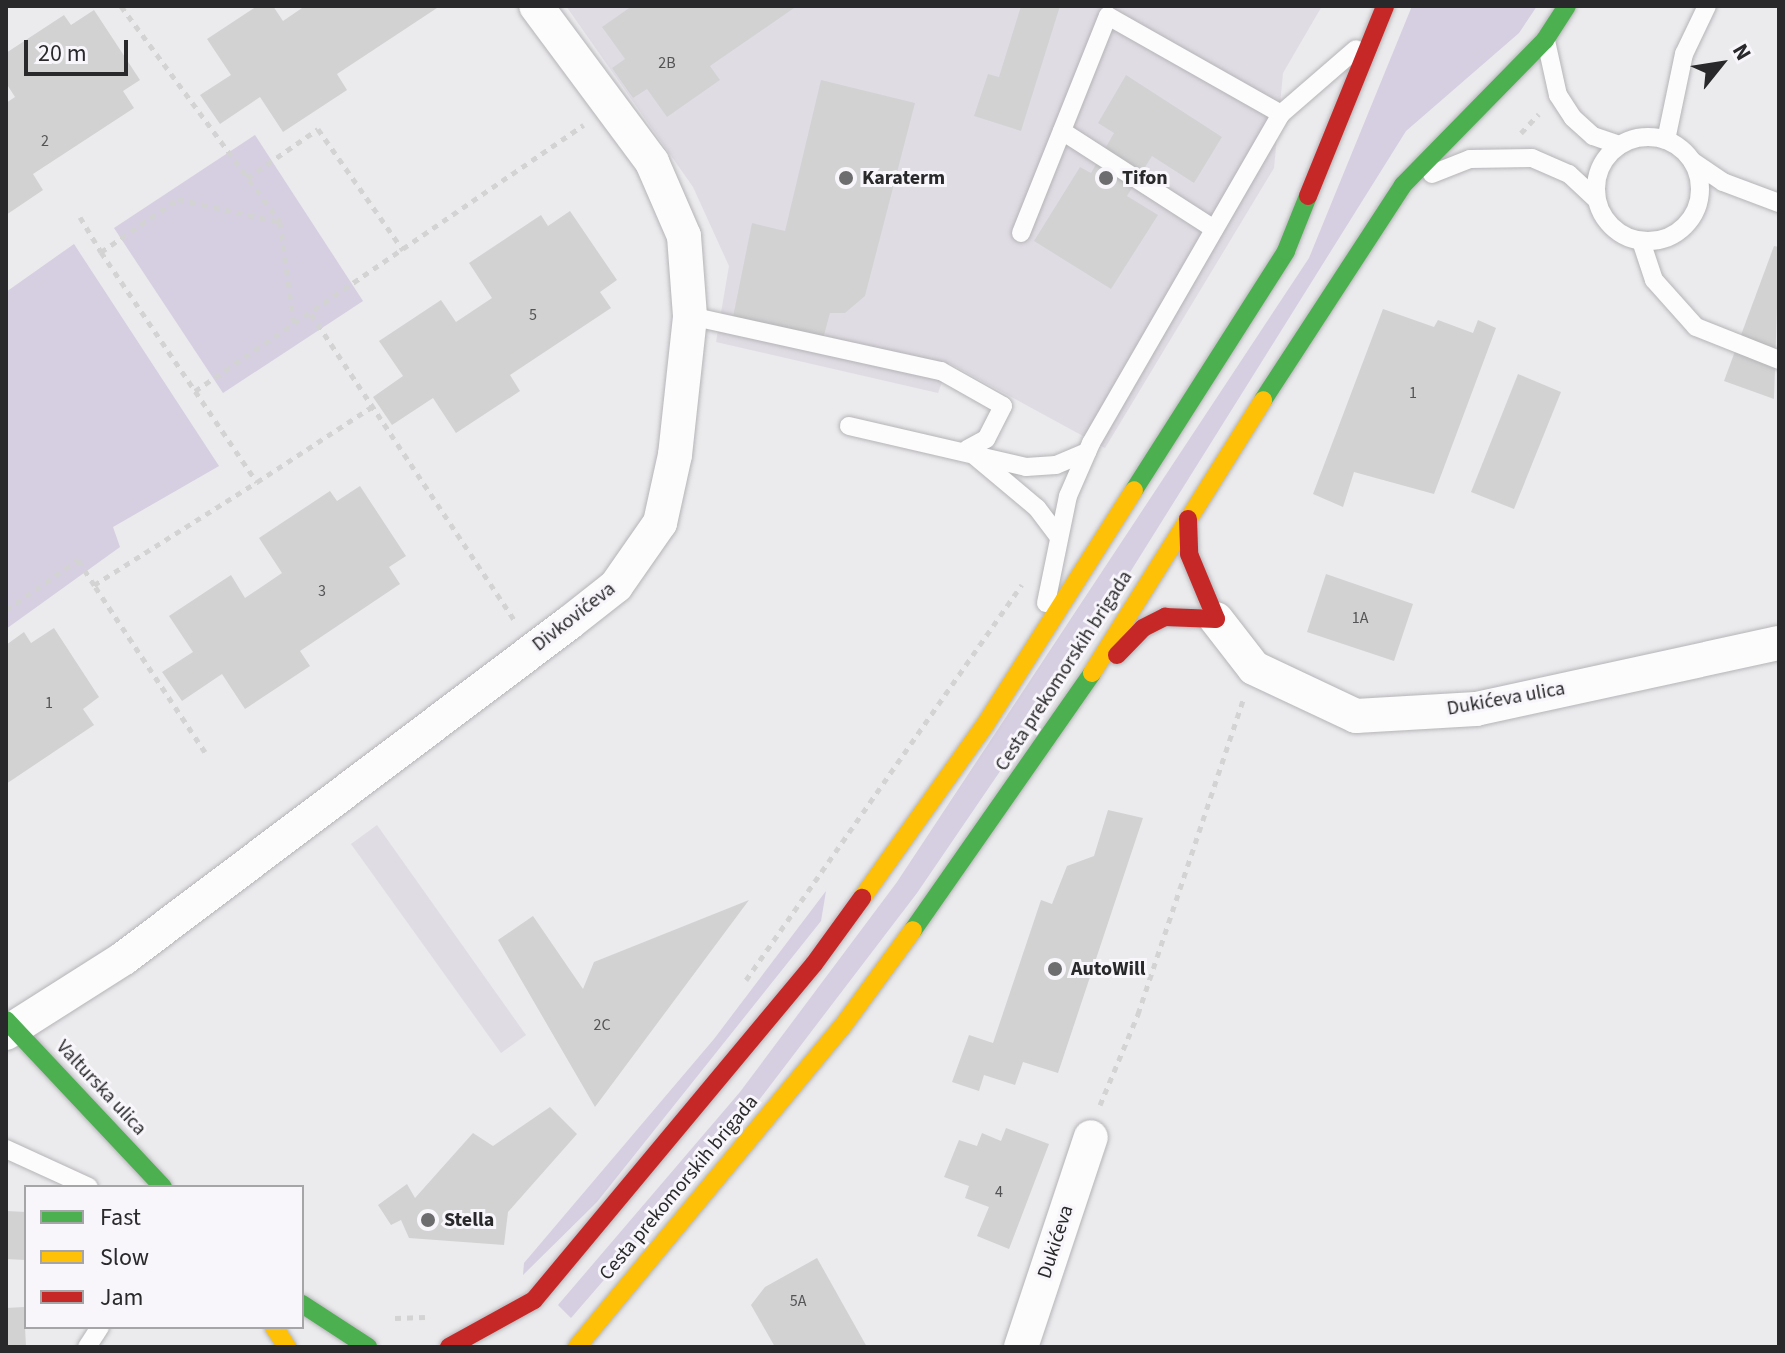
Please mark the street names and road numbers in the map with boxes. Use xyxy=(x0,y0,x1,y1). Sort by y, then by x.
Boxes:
street label: Cesta prekomorskih brigada xyxy=(990,566,1138,776)
street label: Divkovićeva xyxy=(528,577,620,657)
street label: Dukićeva ulica xyxy=(1445,677,1567,721)
street label: Valturska ulica xyxy=(51,1035,151,1141)
street label: Cesta prekomorskih brigada xyxy=(595,1091,763,1285)
street label: Dukićeva xyxy=(1033,1202,1079,1282)

